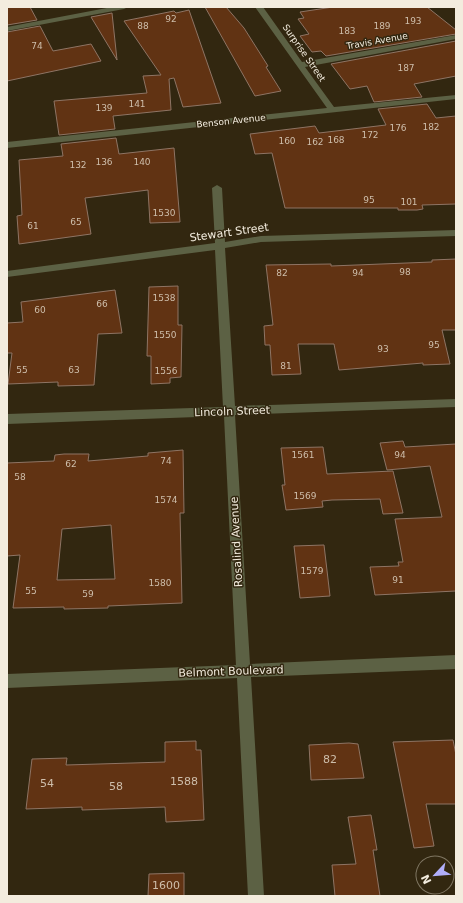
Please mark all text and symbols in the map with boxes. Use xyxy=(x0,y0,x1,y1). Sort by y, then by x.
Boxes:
house number: 92 xyxy=(165,14,177,24)
house number: 193 xyxy=(404,16,422,26)
house number: 88 xyxy=(137,21,149,31)
house number: 189 xyxy=(373,21,391,31)
street label: Surprise Street xyxy=(281,22,328,84)
house number: 183 xyxy=(338,26,356,36)
street label: Travis Avenue xyxy=(345,31,409,51)
house number: 74 xyxy=(31,41,43,51)
house number: 187 xyxy=(397,63,415,73)
house number: 141 xyxy=(128,99,146,109)
house number: 139 xyxy=(95,103,113,113)
street label: Benson Avenue xyxy=(196,112,267,130)
house number: 182 xyxy=(422,122,440,132)
house number: 176 xyxy=(389,123,407,133)
house number: 172 xyxy=(361,130,379,140)
house number: 168 xyxy=(327,135,345,145)
house number: 160 xyxy=(278,136,296,146)
house number: 162 xyxy=(306,137,324,147)
house number: 136 xyxy=(95,157,113,167)
house number: 140 xyxy=(133,157,151,167)
house number: 132 xyxy=(69,160,87,170)
house number: 95 xyxy=(363,195,375,205)
house number: 101 xyxy=(400,197,418,207)
house number: 1530 xyxy=(153,208,176,218)
house number: 65 xyxy=(70,217,82,227)
street label: Stewart Street xyxy=(189,220,270,244)
house number: 61 xyxy=(27,221,39,231)
house number: 98 xyxy=(399,267,411,277)
house number: 82 xyxy=(276,268,288,278)
house number: 94 xyxy=(352,268,364,278)
house number: 1538 xyxy=(153,293,176,303)
house number: 66 xyxy=(96,299,108,309)
house number: 60 xyxy=(34,305,46,315)
house number: 1550 xyxy=(154,330,177,340)
house number: 95 xyxy=(428,340,440,350)
house number: 93 xyxy=(377,344,389,354)
house number: 81 xyxy=(280,361,292,371)
house number: 55 xyxy=(16,365,28,375)
house number: 63 xyxy=(68,365,80,375)
house number: 1556 xyxy=(155,366,178,376)
street label: Lincoln Street xyxy=(194,404,271,419)
house number: 1561 xyxy=(292,450,314,460)
house number: 94 xyxy=(394,450,406,460)
house number: 74 xyxy=(160,456,172,466)
house number: 62 xyxy=(65,459,77,469)
house number: 58 xyxy=(14,472,26,482)
house number: 1569 xyxy=(294,491,317,501)
house number: 1574 xyxy=(155,495,178,505)
street label: Rosalind Avenue xyxy=(228,496,245,588)
house number: 1579 xyxy=(301,566,324,576)
house number: 91 xyxy=(392,575,404,585)
house number: 1580 xyxy=(149,578,172,588)
house number: 55 xyxy=(25,586,37,596)
house number: 59 xyxy=(82,589,94,599)
street label: Belmont Boulevard xyxy=(178,663,284,680)
house number: 82 xyxy=(323,753,337,766)
house number: 1588 xyxy=(170,775,198,788)
house number: 54 xyxy=(40,777,54,790)
house number: 58 xyxy=(109,780,123,793)
north arrow xyxy=(415,855,455,895)
text: N xyxy=(419,872,434,886)
house number: 1600 xyxy=(152,879,180,892)

